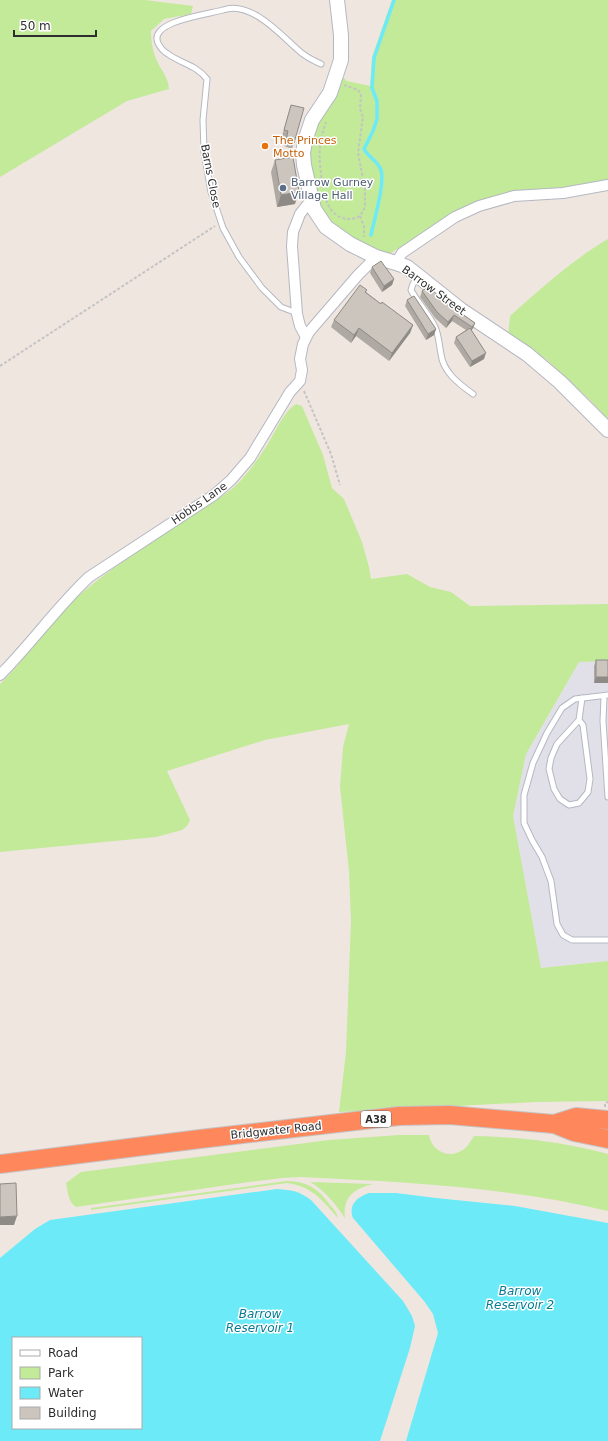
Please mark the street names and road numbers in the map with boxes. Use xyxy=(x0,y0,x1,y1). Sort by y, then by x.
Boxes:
street label: Barns Close xyxy=(198,143,223,209)
street label: Barrow Street xyxy=(399,263,469,318)
street label: Hobbs Lane xyxy=(169,479,230,527)
road number: A38 xyxy=(361,1111,391,1127)
street label: Bridgwater Road xyxy=(230,1119,322,1142)

